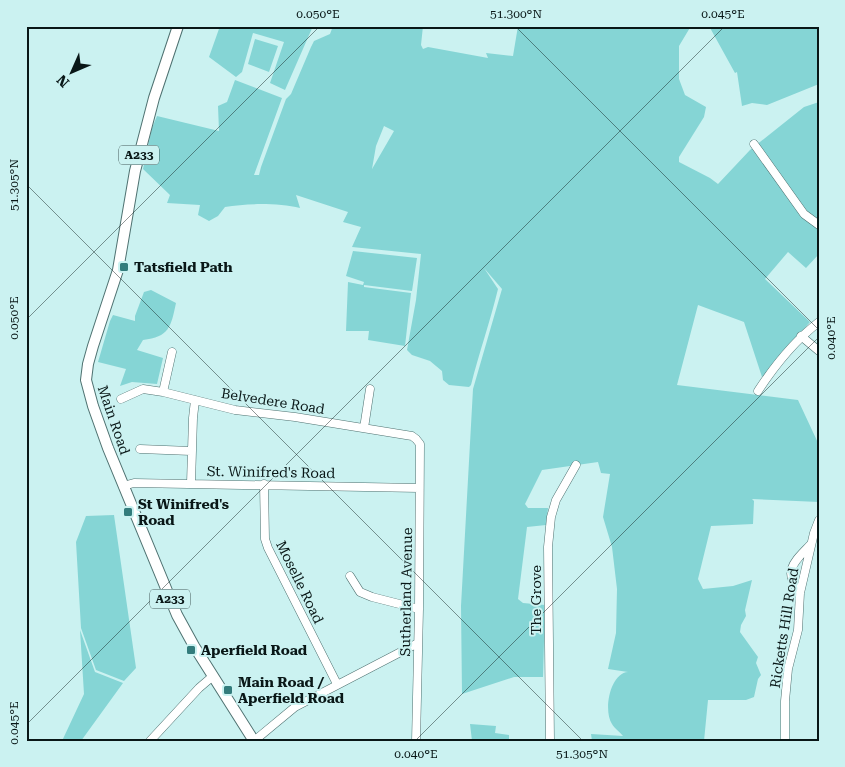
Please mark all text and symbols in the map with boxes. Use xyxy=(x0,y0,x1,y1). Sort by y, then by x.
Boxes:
text: 0.050°E xyxy=(296,7,340,21)
text: 51.300°N xyxy=(490,7,542,21)
text: 0.045°E xyxy=(701,7,745,21)
north arrow xyxy=(48,48,98,98)
text: N xyxy=(53,72,72,91)
road number: A233 xyxy=(119,146,159,164)
text: 51.305°N xyxy=(7,159,21,211)
place label: Tatsfield Path xyxy=(134,259,233,275)
marker: Tatsfield Path xyxy=(118,261,130,273)
text: 0.050°E xyxy=(7,296,21,340)
text: 0.040°E xyxy=(824,316,838,360)
street label: Main Road xyxy=(95,383,133,457)
street label: Belvedere Road xyxy=(220,385,326,417)
street label: St. Winifred's Road xyxy=(207,463,335,481)
place label: St Winifred's Road xyxy=(138,496,229,528)
marker: St Winifred's Road xyxy=(122,506,134,518)
street label: Sutherland Avenue xyxy=(397,527,415,657)
street label: Moselle Road xyxy=(273,538,327,626)
street label: The Grove xyxy=(528,565,544,635)
street label: Ricketts Hill Road xyxy=(767,567,801,689)
road number: A233 xyxy=(150,590,190,608)
place label: Aperfield Road xyxy=(201,642,308,658)
marker: Aperfield Road xyxy=(185,644,197,656)
place label: Main Road / Aperfield Road xyxy=(238,674,345,706)
marker: Main Road / Aperfield Road xyxy=(222,684,234,696)
text: 0.045°E xyxy=(7,701,21,745)
text: 0.040°E xyxy=(394,747,438,761)
text: 51.305°N xyxy=(556,747,608,761)

